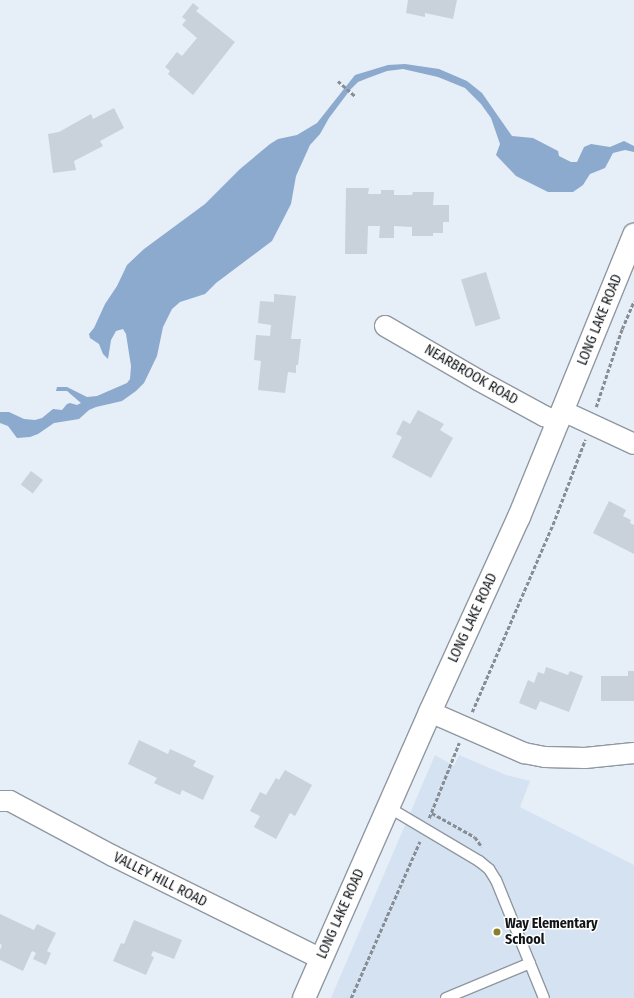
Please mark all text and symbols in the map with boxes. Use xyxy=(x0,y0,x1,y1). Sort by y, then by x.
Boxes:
street label: LONG LAKE ROAD xyxy=(574,272,626,368)
street label: NEARBROOK ROAD xyxy=(421,341,521,409)
street label: LONG LAKE ROAD xyxy=(445,571,501,665)
street label: VALLEY HILL ROAD xyxy=(110,849,210,911)
street label: LONG LAKE ROAD xyxy=(314,866,368,962)
place label: Way Elementary School xyxy=(505,916,598,948)
marker: Way Elementary School xyxy=(492,927,502,937)

